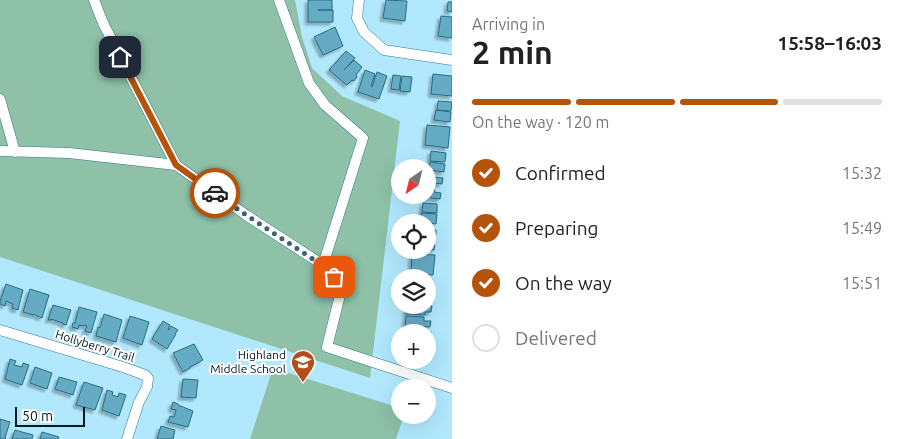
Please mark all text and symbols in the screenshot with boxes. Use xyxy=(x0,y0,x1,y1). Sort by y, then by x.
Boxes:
text: Arriving in xyxy=(472,15,545,33)
text: 15:58–16:03 xyxy=(777,32,882,54)
text: 2 min xyxy=(472,34,553,70)
pin xyxy=(99,36,141,78)
icon: home xyxy=(106,43,134,71)
text: On the way · 120 m xyxy=(472,113,609,131)
north arrow xyxy=(391,159,436,204)
map controls xyxy=(391,159,436,424)
icon: check xyxy=(472,159,500,187)
text: Confirmed xyxy=(515,162,606,184)
text: 15:32 xyxy=(842,164,882,182)
courier xyxy=(190,168,240,218)
icon: car xyxy=(201,179,229,207)
button: locate xyxy=(391,214,436,259)
icon: check xyxy=(472,214,500,242)
text: Preparing xyxy=(515,217,599,239)
text: 15:49 xyxy=(842,219,882,237)
pin xyxy=(313,256,355,298)
icon: bag xyxy=(320,263,348,291)
button: layers xyxy=(391,269,436,314)
icon: check xyxy=(472,269,500,297)
text: On the way xyxy=(515,272,612,294)
text: 15:51 xyxy=(842,274,882,292)
button: + xyxy=(391,324,436,369)
street label: Hollyberry Trail xyxy=(54,327,136,364)
text: Delivered xyxy=(515,327,597,349)
place label: Highland Middle School xyxy=(210,348,286,375)
school or university icon: Highland Middle School xyxy=(290,349,316,383)
button: − xyxy=(391,379,436,424)
scale bar xyxy=(15,404,85,427)
text: 50 m xyxy=(22,408,53,424)

